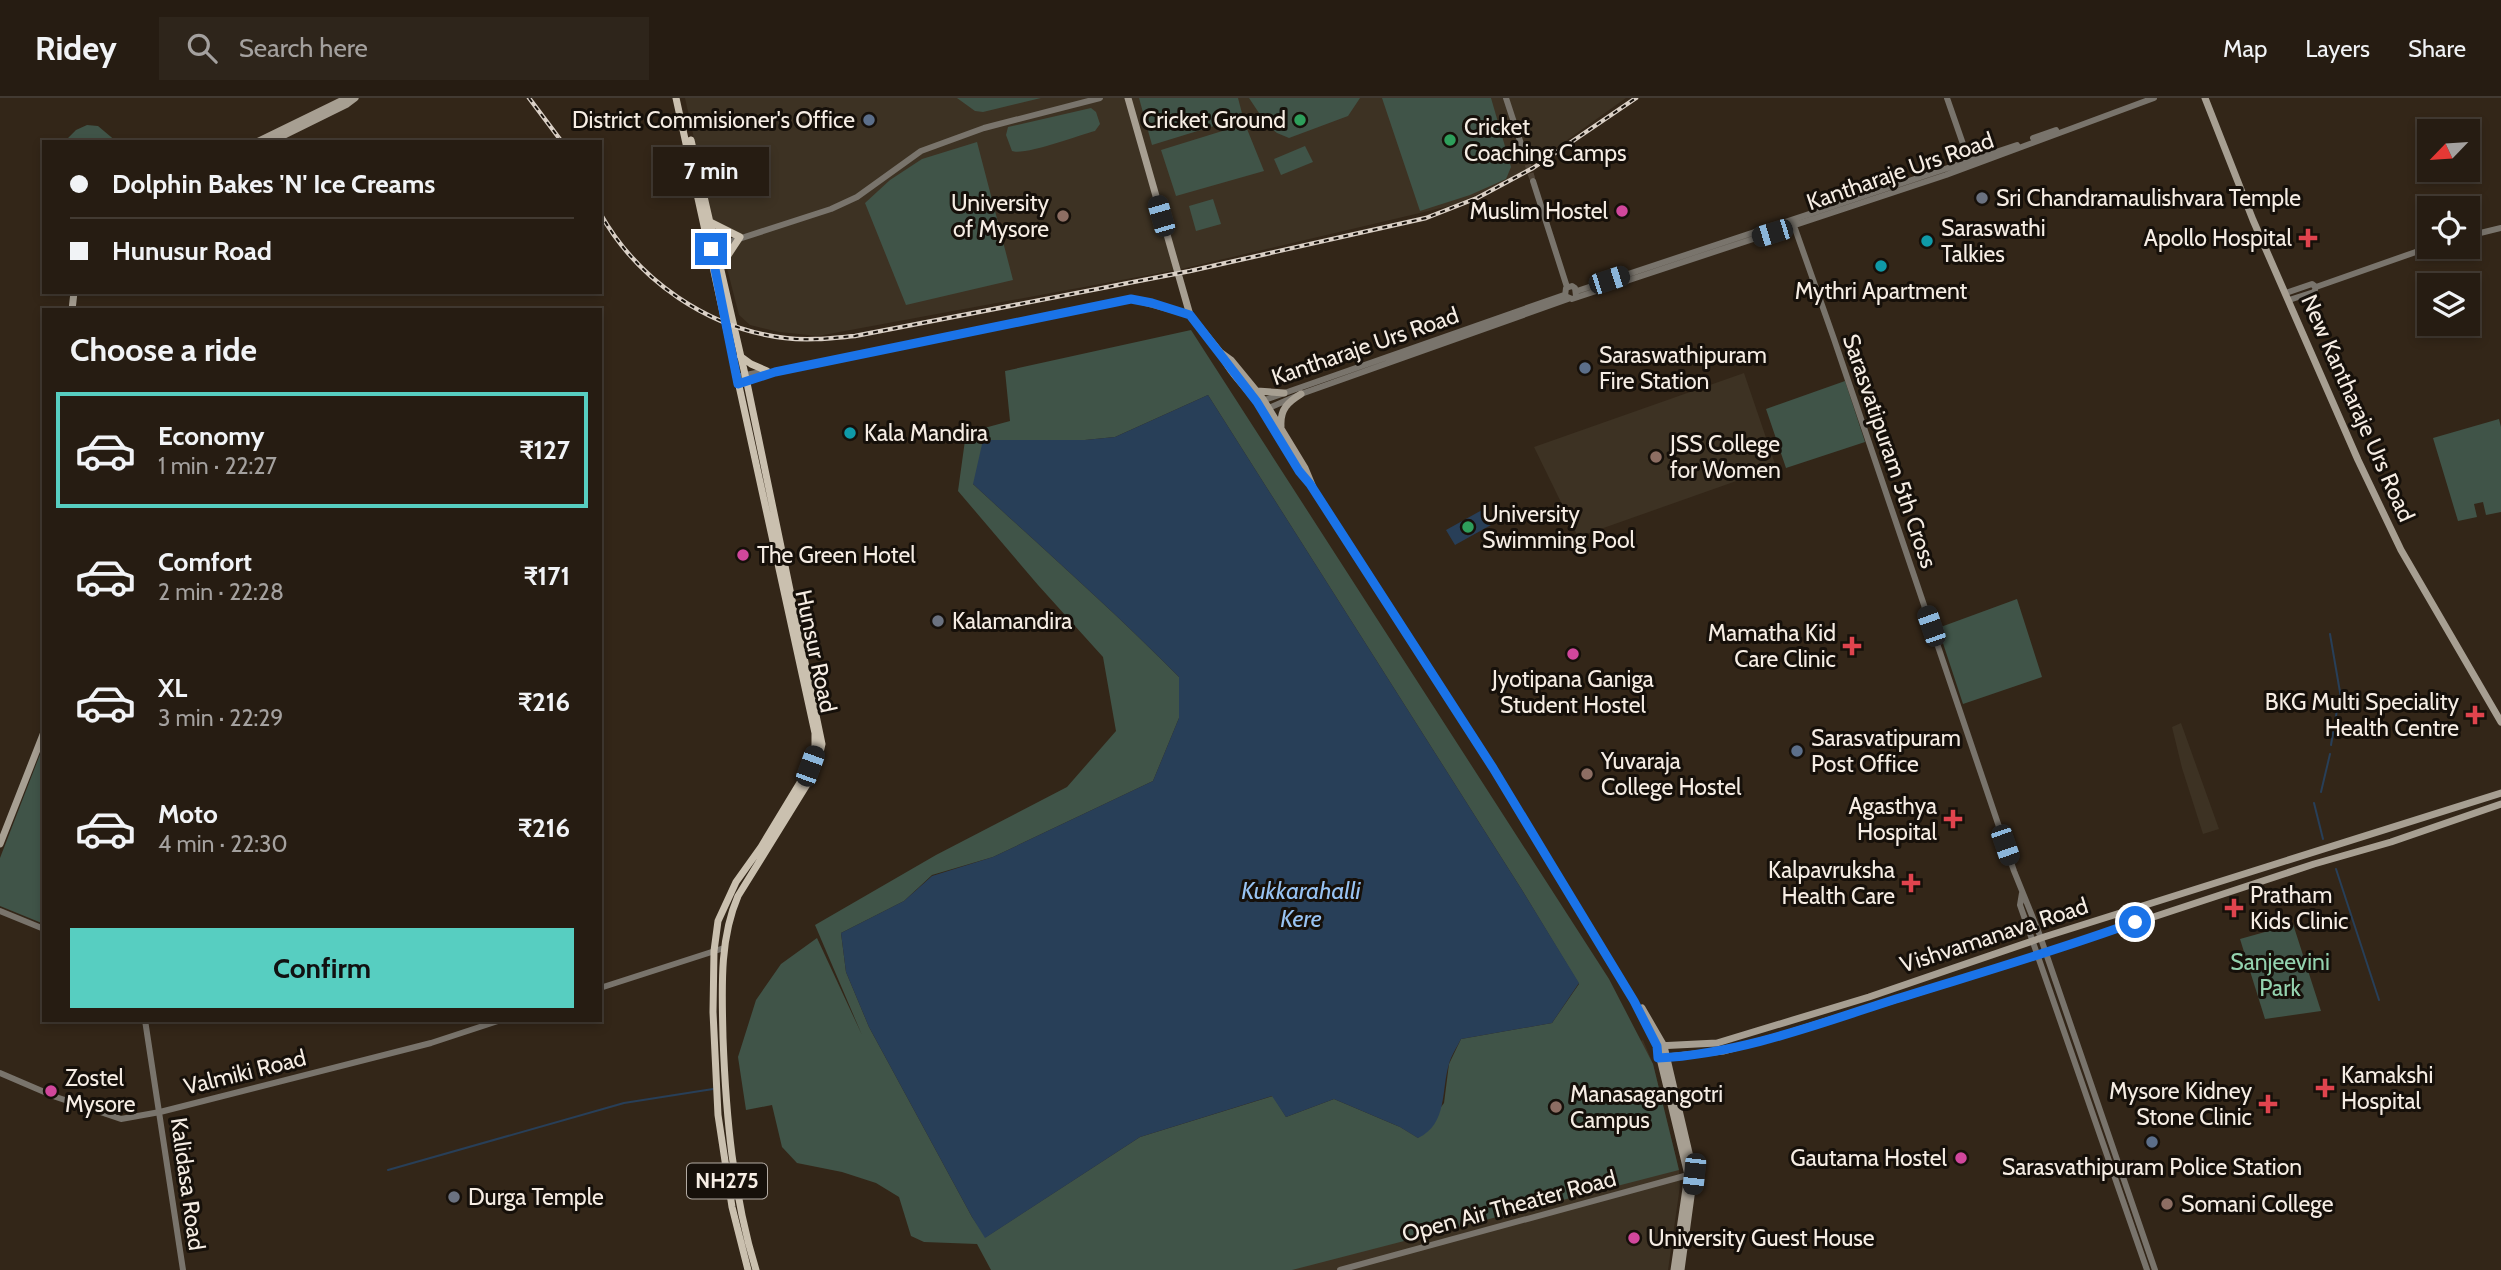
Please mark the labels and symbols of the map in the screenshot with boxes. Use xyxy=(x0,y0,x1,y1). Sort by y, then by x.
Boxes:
place label: District Commisioner's Office xyxy=(572,106,855,134)
place label: Cricket Ground xyxy=(1142,106,1286,134)
marker: District Commisioner's Office xyxy=(861,112,877,128)
marker: Cricket Ground xyxy=(1292,112,1308,128)
place label: Cricket Coaching Camps xyxy=(1464,113,1627,167)
north arrow xyxy=(2417,119,2480,182)
street label: Kantharaje Urs Road xyxy=(1803,126,1997,216)
marker: Cricket Coaching Camps xyxy=(1442,132,1458,148)
callout: 7 min xyxy=(653,148,769,197)
place label: Sri Chandramaulishvara Temple xyxy=(1996,184,2301,212)
place label: University of Mysore xyxy=(951,189,1049,243)
marker: Sri Chandramaulishvara Temple xyxy=(1974,190,1990,206)
car xyxy=(1146,193,1177,239)
place label: Muslim Hostel xyxy=(1469,197,1609,225)
marker: Muslim Hostel xyxy=(1614,203,1630,219)
marker: University of Mysore xyxy=(1055,208,1071,224)
place label: Saraswathi Talkies xyxy=(1941,214,2046,268)
car xyxy=(1749,217,1796,249)
place label: Apollo Hospital xyxy=(2144,224,2293,252)
marker: Apollo Hospital xyxy=(2298,228,2318,248)
route end xyxy=(695,233,727,265)
marker: Saraswathi Talkies xyxy=(1919,233,1935,249)
marker: Mythri Apartment xyxy=(1873,258,1889,274)
car xyxy=(1586,264,1633,296)
place label: Mythri Apartment xyxy=(1795,277,1968,305)
street label: New Kantharaje Urs Road xyxy=(2295,290,2421,526)
street label: Kantharaje Urs Road xyxy=(1268,301,1462,391)
street label: Sarasvatipuram 5th Cross xyxy=(1837,330,1943,572)
place label: Saraswathipuram Fire Station xyxy=(1599,341,1767,395)
marker: Saraswathipuram Fire Station xyxy=(1577,360,1593,376)
place label: Kala Mandira xyxy=(864,419,988,447)
marker: Kala Mandira xyxy=(842,425,858,441)
place label: JSS College for Women xyxy=(1669,430,1781,484)
marker: JSS College for Women xyxy=(1648,449,1664,465)
place label: University Swimming Pool xyxy=(1482,500,1636,554)
marker: University Swimming Pool xyxy=(1460,519,1476,535)
place label: The Green Hotel xyxy=(757,541,916,569)
marker: The Green Hotel xyxy=(735,547,751,563)
street label: Hunsur Road xyxy=(789,587,843,715)
car xyxy=(1915,603,1948,649)
place label: Kalamandira xyxy=(952,607,1072,635)
marker: Kalamandira xyxy=(930,613,946,629)
place label: Mamatha Kid Care Clinic xyxy=(1708,619,1836,673)
marker: Mamatha Kid Care Clinic xyxy=(1842,636,1862,656)
marker: Jyotipana Ganiga Student Hostel xyxy=(1565,646,1581,662)
place label: Jyotipana Ganiga Student Hostel xyxy=(1491,665,1654,719)
place label: BKG Multi Speciality Health Centre xyxy=(2265,688,2459,742)
marker: BKG Multi Speciality Health Centre xyxy=(2465,705,2485,725)
place label: Sarasvatipuram Post Office xyxy=(1811,724,1961,778)
car xyxy=(793,743,828,789)
marker: Sarasvatipuram Post Office xyxy=(1789,743,1805,759)
place label: Yuvaraja College Hostel xyxy=(1600,747,1742,801)
marker: Yuvaraja College Hostel xyxy=(1579,766,1595,782)
place label: Agasthya Hospital xyxy=(1849,792,1938,846)
marker: Agasthya Hospital xyxy=(1943,809,1963,829)
car xyxy=(1989,822,2022,868)
place label: Kalpavruksha Health Care xyxy=(1768,856,1895,910)
marker: Kalpavruksha Health Care xyxy=(1901,873,1921,893)
water label: Kukkarahalli Kere xyxy=(1241,876,1362,933)
place label: Pratham Kids Clinic xyxy=(2250,881,2349,935)
street label: Vishvamanava Road xyxy=(1897,891,2091,979)
marker: Pratham Kids Clinic xyxy=(2224,898,2244,918)
route start xyxy=(2119,906,2151,938)
park label: Sanjeevini Park xyxy=(2230,948,2330,1002)
street label: Valmiki Road xyxy=(181,1043,309,1101)
place label: Kamakshi Hospital xyxy=(2341,1061,2433,1115)
place label: Zostel Mysore xyxy=(65,1064,136,1118)
place label: Mysore Kidney Stone Clinic xyxy=(2109,1077,2252,1131)
marker: Kamakshi Hospital xyxy=(2315,1078,2335,1098)
place label: Manasagangotri Campus xyxy=(1570,1080,1723,1134)
marker: Zostel Mysore xyxy=(43,1083,59,1099)
marker: Mysore Kidney Stone Clinic xyxy=(2258,1094,2278,1114)
marker: Manasagangotri Campus xyxy=(1548,1099,1564,1115)
street label: Kalidasa Road xyxy=(165,1116,211,1252)
marker: Sarasvathipuram Police Station xyxy=(2144,1134,2160,1150)
place label: Gautama Hostel xyxy=(1790,1144,1948,1172)
marker: Gautama Hostel xyxy=(1953,1150,1969,1166)
car xyxy=(1682,1152,1707,1196)
place label: Sarasvathipuram Police Station xyxy=(2002,1153,2302,1181)
road number: NH275 xyxy=(687,1164,767,1198)
street label: Open Air Theater Road xyxy=(1399,1164,1619,1248)
place label: Durga Temple xyxy=(468,1183,604,1211)
marker: Durga Temple xyxy=(446,1189,462,1205)
place label: Somani College xyxy=(2181,1190,2334,1218)
marker: Somani College xyxy=(2159,1196,2175,1212)
place label: University Guest House xyxy=(1648,1224,1875,1252)
marker: University Guest House xyxy=(1626,1230,1642,1246)

